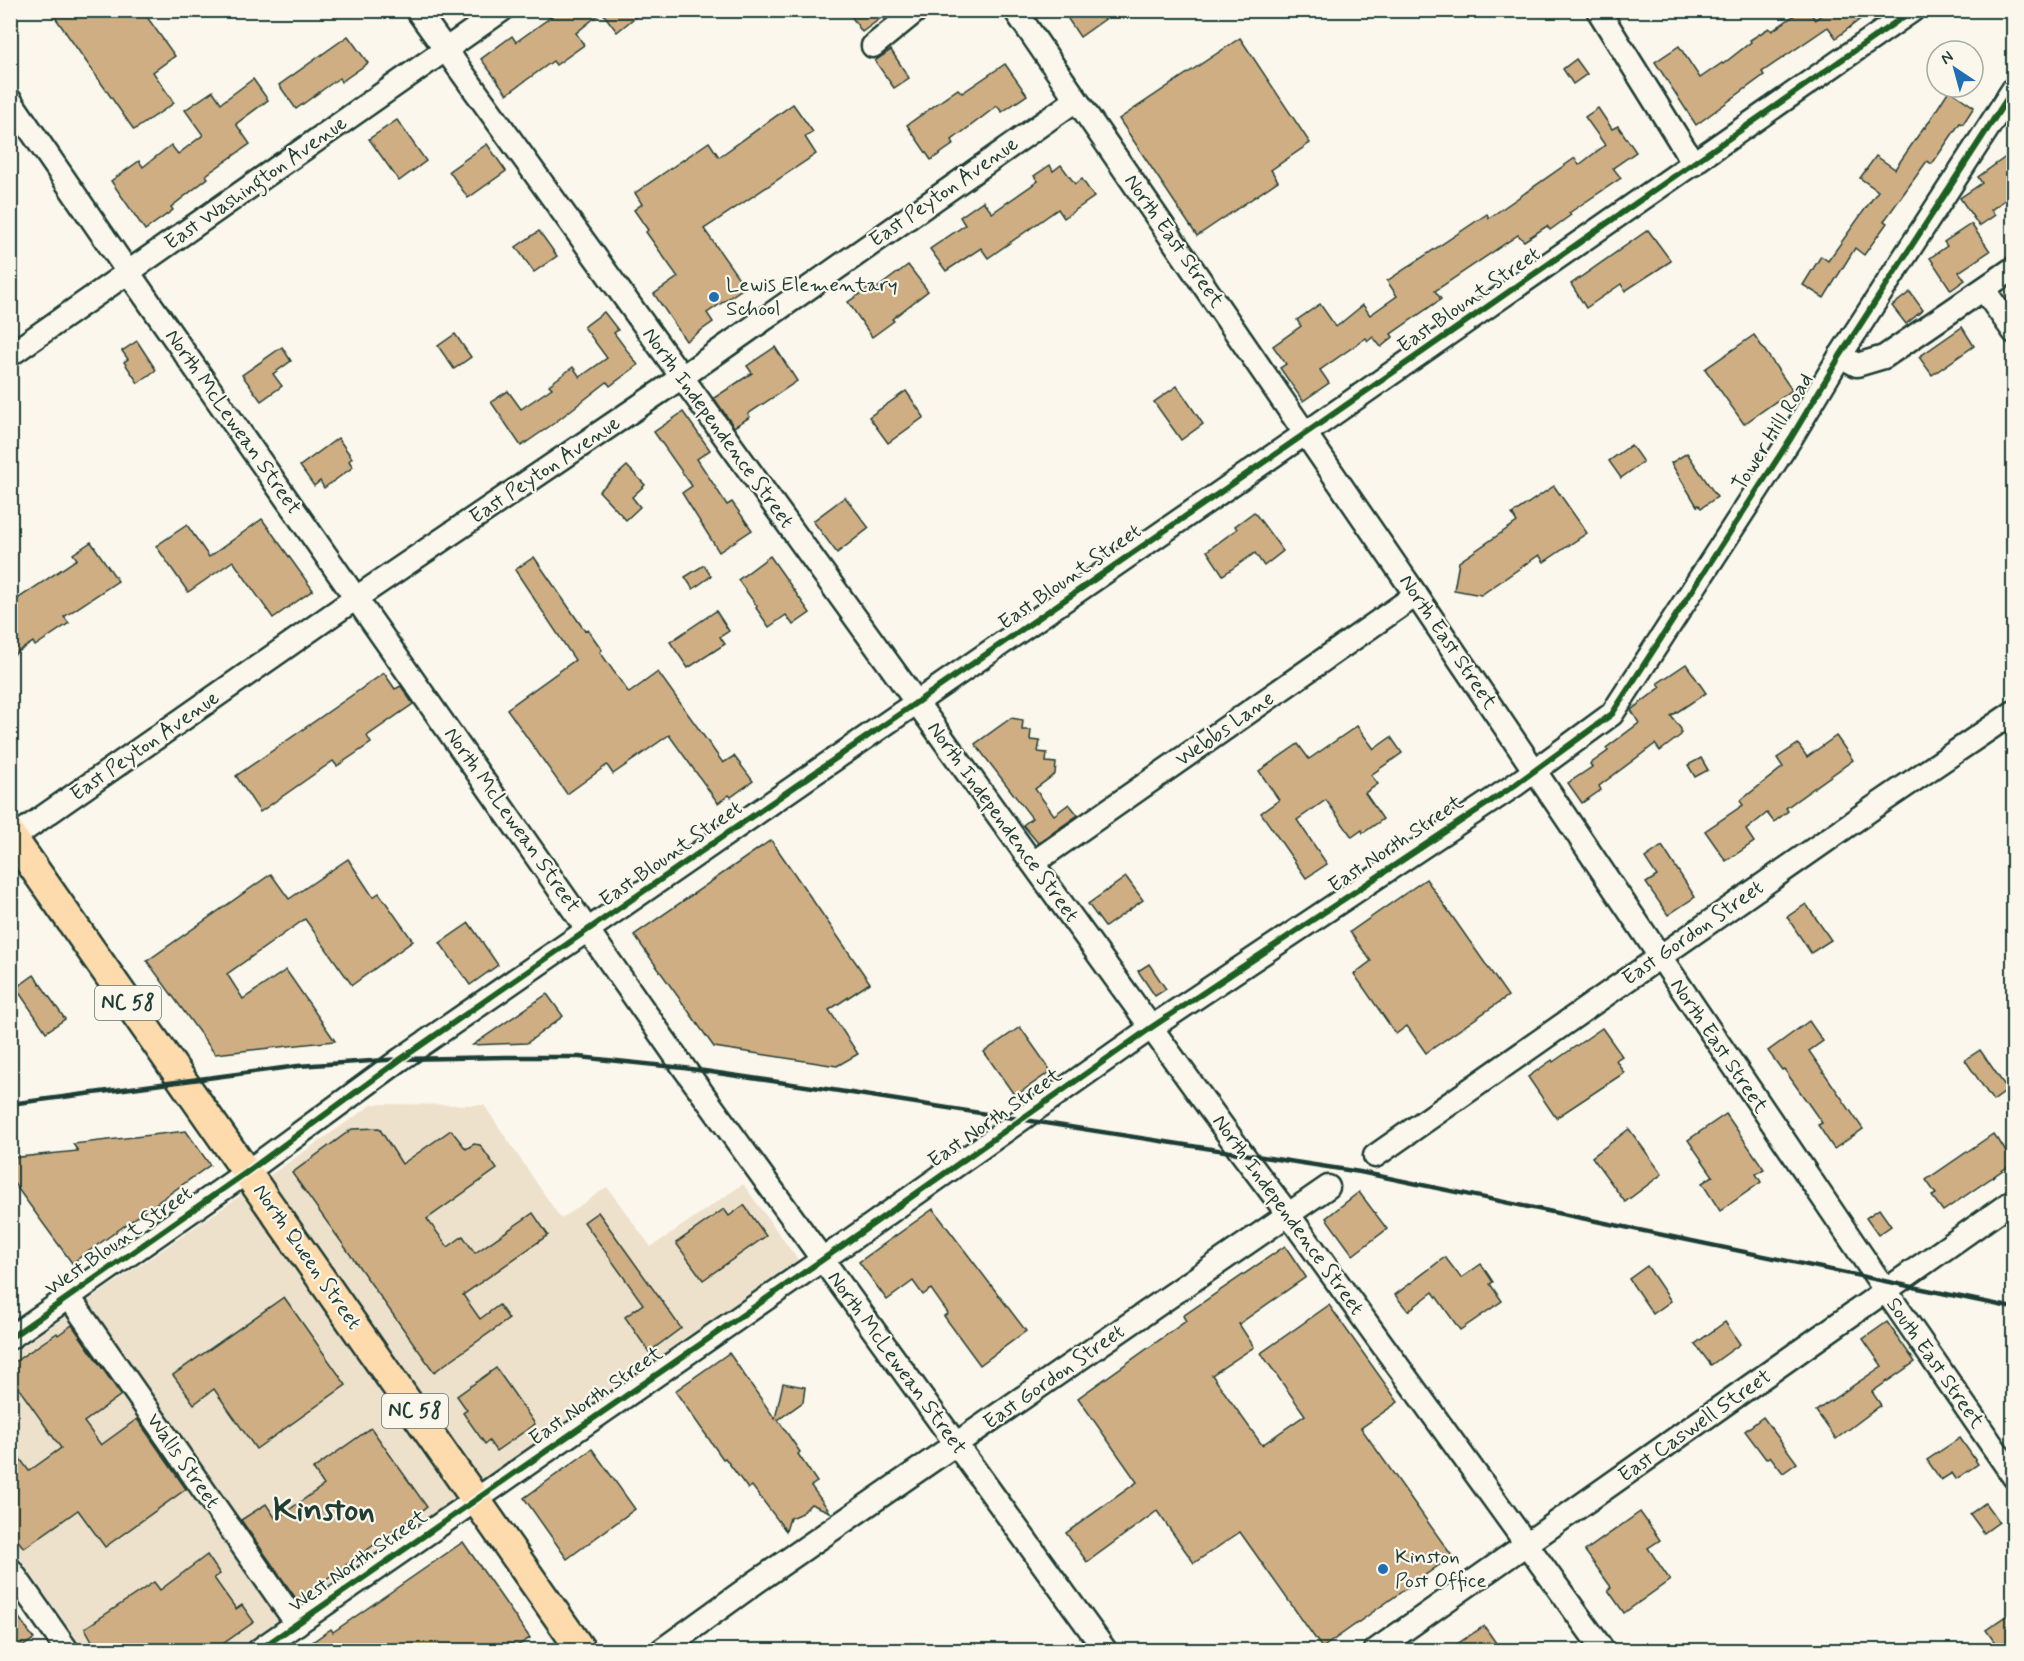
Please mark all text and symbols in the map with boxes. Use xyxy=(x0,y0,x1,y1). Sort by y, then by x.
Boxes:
north arrow xyxy=(1925,39,1985,99)
text: N xyxy=(1937,46,1958,70)
street label: East Washington Avenue xyxy=(159,109,354,258)
street label: East Peyton Avenue xyxy=(864,130,1024,254)
street label: North East Street xyxy=(1117,169,1231,314)
street label: East Blount Street xyxy=(1392,240,1546,360)
place label: Lewis Elementary School xyxy=(726,271,898,323)
marker: Lewis Elementary School xyxy=(707,290,721,304)
street label: North Independence Street xyxy=(636,322,800,534)
street label: North McLewean Street xyxy=(158,324,308,520)
street label: Tower Hill Road xyxy=(1726,368,1820,496)
street label: East Peyton Avenue xyxy=(464,409,626,531)
street label: East Blount Street xyxy=(993,517,1147,637)
street label: North East Street xyxy=(1392,569,1504,716)
street label: East Peyton Avenue xyxy=(65,684,225,808)
street label: Webbs Lane xyxy=(1170,685,1280,773)
street label: North Independence Street xyxy=(921,716,1085,928)
street label: North McLewean Street xyxy=(437,722,587,918)
street label: East North Street xyxy=(1323,788,1470,900)
street label: East Blount Street xyxy=(594,794,748,914)
street label: East Gordon Street xyxy=(1617,874,1769,992)
street label: North East Street xyxy=(1663,973,1775,1120)
road number: NC 58 xyxy=(95,986,161,1020)
street label: East North Street xyxy=(923,1061,1068,1175)
street label: North Independence Street xyxy=(1206,1109,1370,1321)
street label: West Blount Street xyxy=(40,1179,198,1302)
street label: North Queen Street xyxy=(246,1179,368,1336)
street label: North McLewean Street xyxy=(821,1266,973,1460)
street label: South East Street xyxy=(1879,1292,1991,1435)
street label: East Gordon Street xyxy=(978,1318,1130,1436)
street label: East North Street xyxy=(524,1339,669,1453)
street label: East Caswell Street xyxy=(1613,1363,1777,1489)
road number: NC 58 xyxy=(382,1394,448,1428)
street label: Walls Street xyxy=(140,1408,226,1514)
district label: Kinston xyxy=(273,1489,375,1533)
street label: West North Street xyxy=(283,1502,433,1619)
place label: Kinston Post Office xyxy=(1395,1543,1487,1595)
marker: Kinston Post Office xyxy=(1376,1562,1390,1576)

